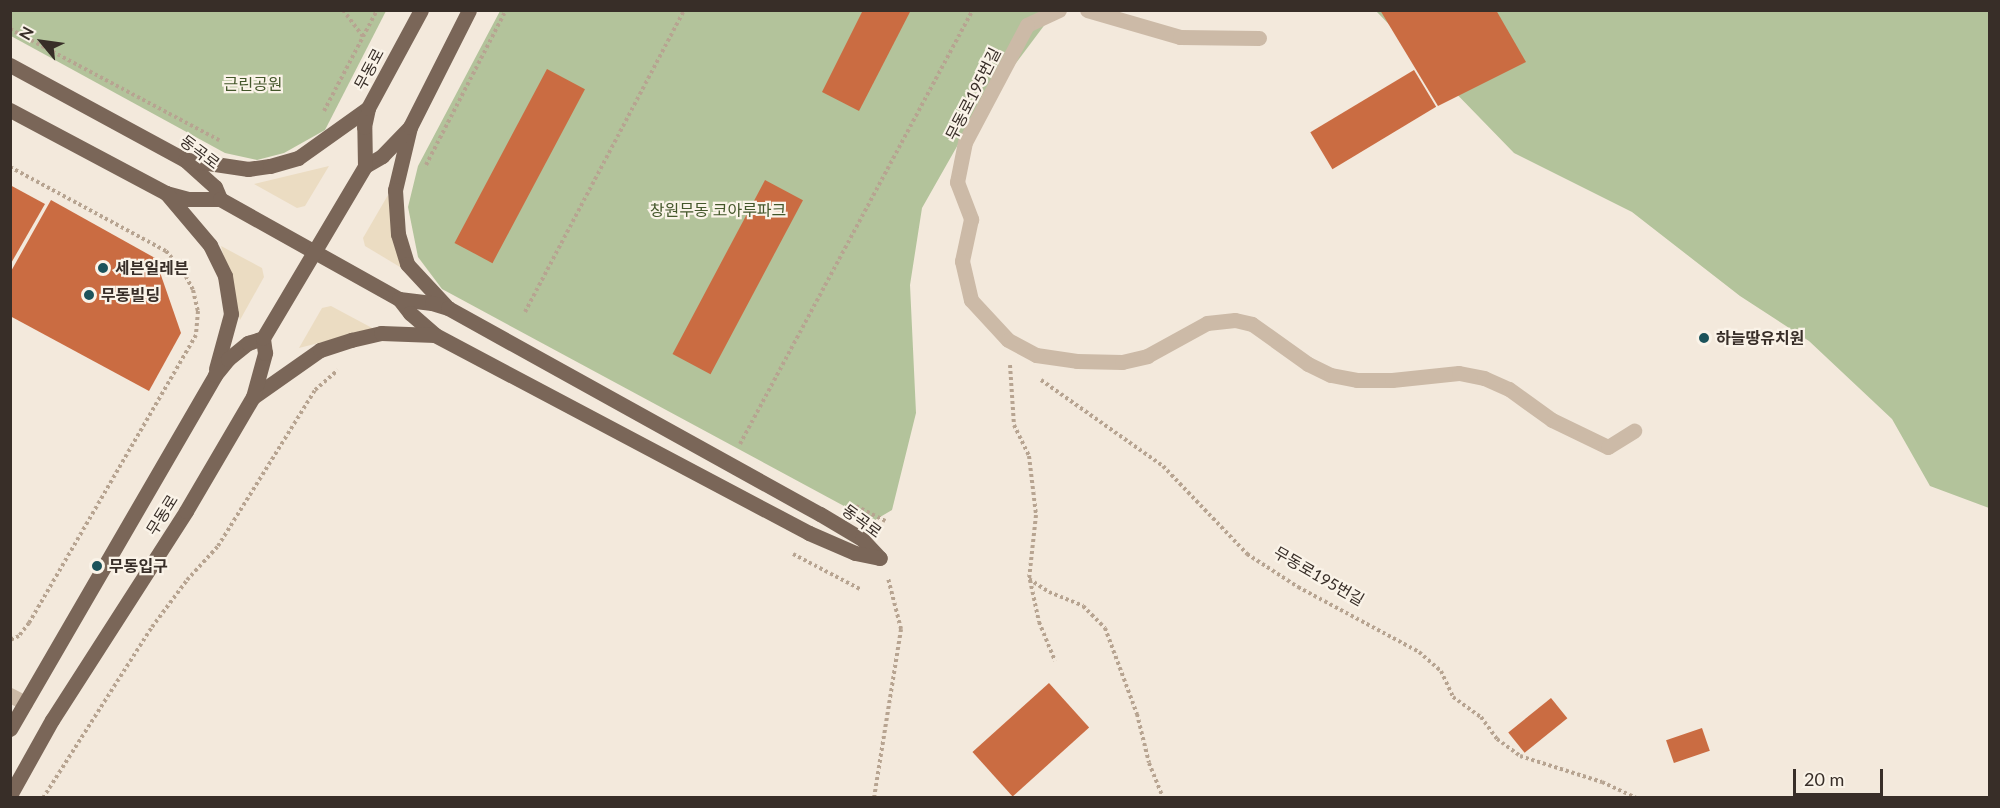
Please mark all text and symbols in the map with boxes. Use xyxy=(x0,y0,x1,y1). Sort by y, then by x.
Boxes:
north arrow xyxy=(12,12,72,72)
text: N xyxy=(15,23,37,43)
street label: 무동로195번길 xyxy=(941,44,1005,144)
street label: 무동로 xyxy=(350,45,388,93)
park label: 근린공원 xyxy=(224,74,282,94)
street label: 동곡로 xyxy=(177,131,223,173)
park label: 창원무동 코아루파크 xyxy=(650,200,786,220)
place label: 세븐일레븐 xyxy=(115,258,189,278)
marker: 세븐일레븐 xyxy=(96,261,110,275)
place label: 무동빌딩 xyxy=(101,285,160,305)
marker: 무동빌딩 xyxy=(82,288,96,302)
place label: 하늘땅유치원 xyxy=(1716,328,1804,348)
marker: 하늘땅유치원 xyxy=(1697,331,1711,345)
street label: 무동로 xyxy=(142,491,182,539)
street label: 동곡로 xyxy=(838,500,886,542)
street label: 무동로195번길 xyxy=(1270,542,1368,610)
place label: 무동입구 xyxy=(109,556,168,576)
marker: 무동입구 xyxy=(90,559,104,573)
scale bar xyxy=(1796,757,1886,795)
text: 20 m xyxy=(1804,768,1844,790)

